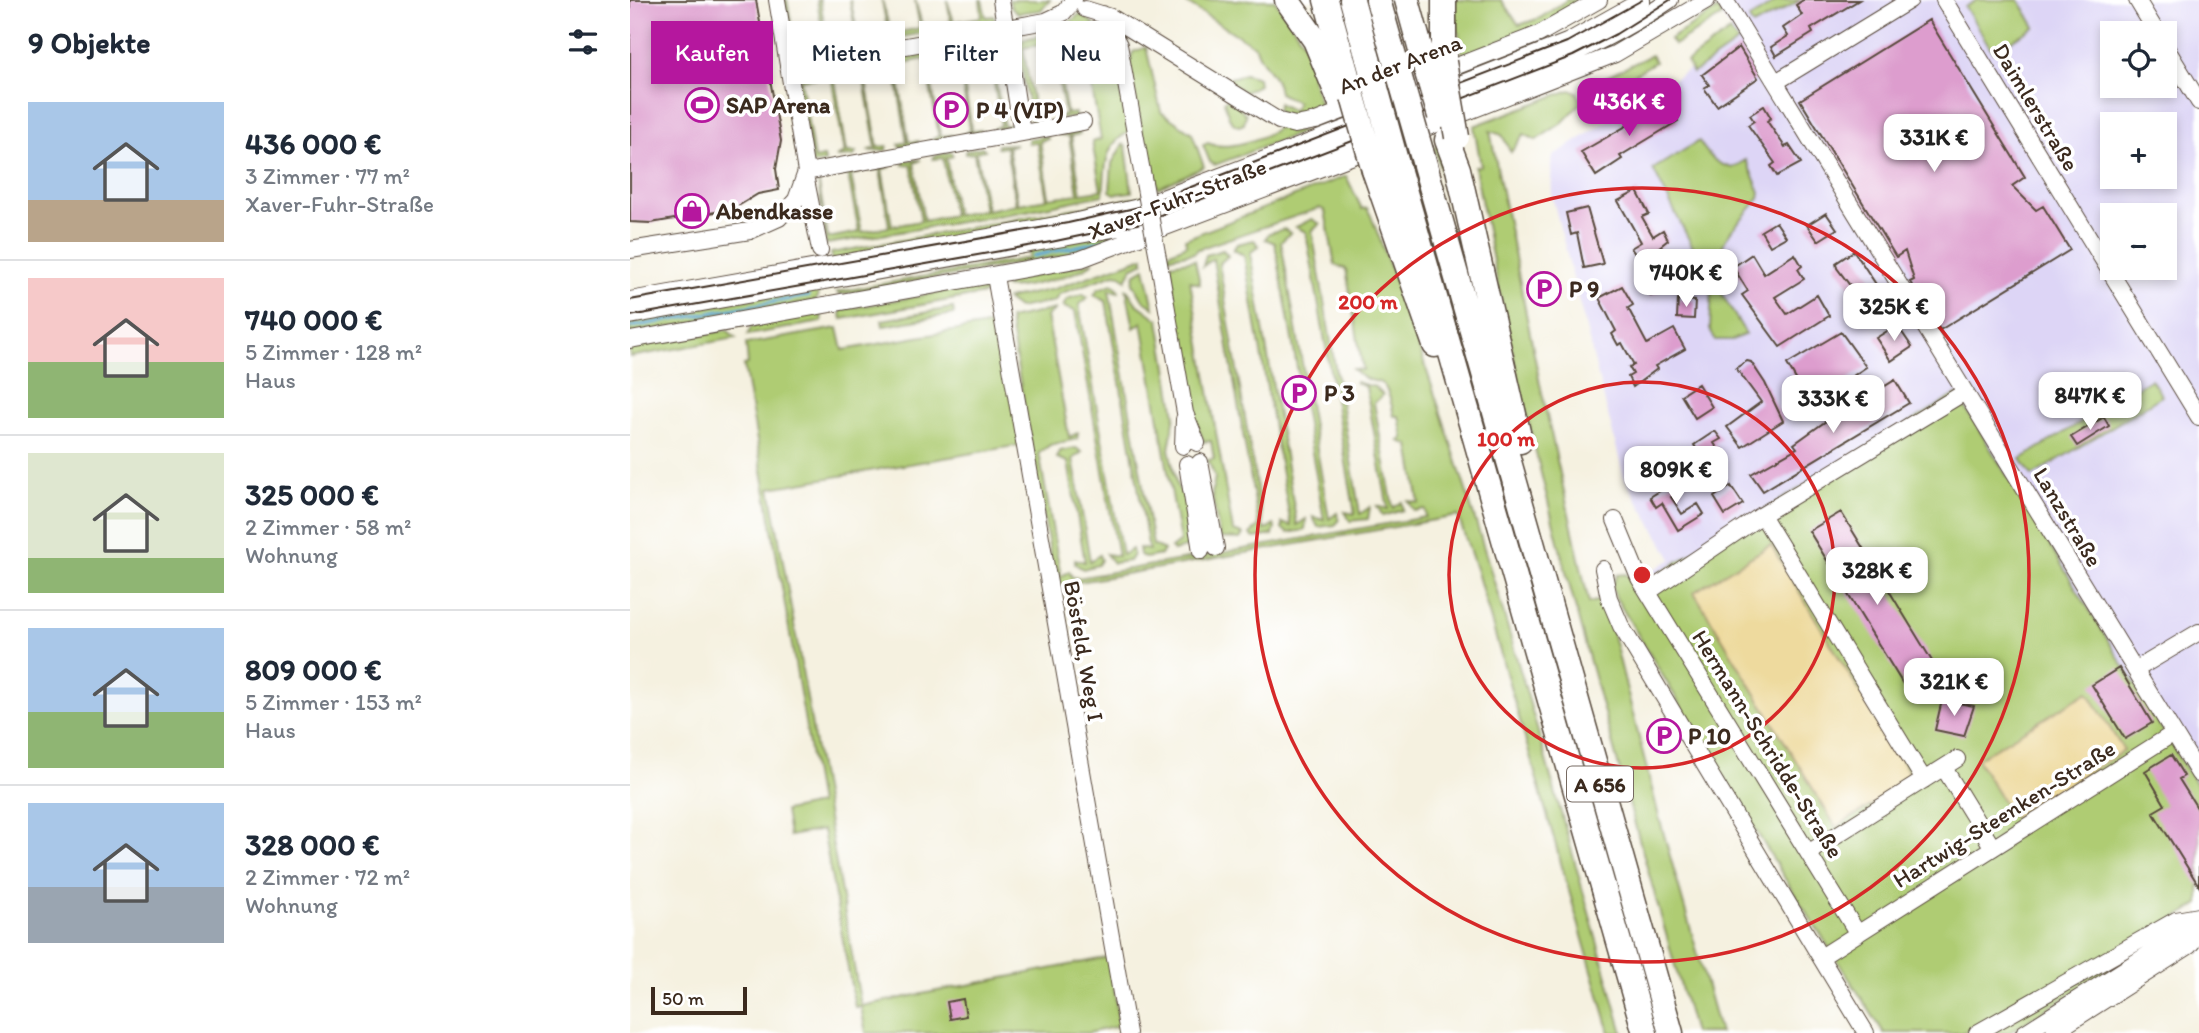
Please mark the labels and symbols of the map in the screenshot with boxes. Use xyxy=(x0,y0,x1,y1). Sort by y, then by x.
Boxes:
street label: An der Arena xyxy=(1335,28,1465,100)
street label: Daimlerstraße xyxy=(1987,38,2085,176)
pin: 436K € xyxy=(1572,78,1686,138)
sports icon: SAP Arena xyxy=(683,86,721,124)
place label: SAP Arena xyxy=(726,91,831,119)
parking icon: P 4 (VIP) xyxy=(932,91,970,129)
place label: P 4 (VIP) xyxy=(976,96,1064,124)
pin: 331K € xyxy=(1877,114,1991,174)
street label: Xaver-Fuhr-Straße xyxy=(1084,152,1270,246)
shop icon: Abendkasse xyxy=(673,192,711,230)
place label: Abendkasse xyxy=(715,197,833,225)
pin: 740K € xyxy=(1629,250,1743,309)
parking icon: P 9 xyxy=(1525,270,1563,308)
place label: P 9 xyxy=(1569,275,1599,303)
pin: 325K € xyxy=(1837,284,1951,343)
text: 200 m xyxy=(1338,289,1398,314)
pin: 847K € xyxy=(2033,372,2147,432)
parking icon: P 3 xyxy=(1280,374,1318,412)
pin: 333K € xyxy=(1776,376,1890,435)
place label: P 3 xyxy=(1324,379,1355,407)
text: 100 m xyxy=(1477,426,1535,451)
pin: 809K € xyxy=(1619,447,1733,506)
street label: Lanzstraße xyxy=(2027,462,2109,572)
pin: 328K € xyxy=(1820,548,1934,607)
centre of rings xyxy=(1630,563,1654,587)
street label: Bösfeld, Weg I xyxy=(1058,578,1110,724)
street label: Hermann-Schridde-Straße xyxy=(1686,625,1850,863)
pin: 321K € xyxy=(1897,658,2011,718)
parking icon: P 10 xyxy=(1645,717,1683,755)
place label: P 10 xyxy=(1688,722,1731,750)
street label: Hartwig-Steenken-Straße xyxy=(1888,734,2120,894)
road number: A 656 xyxy=(1567,766,1633,802)
scale bar xyxy=(651,984,747,1016)

